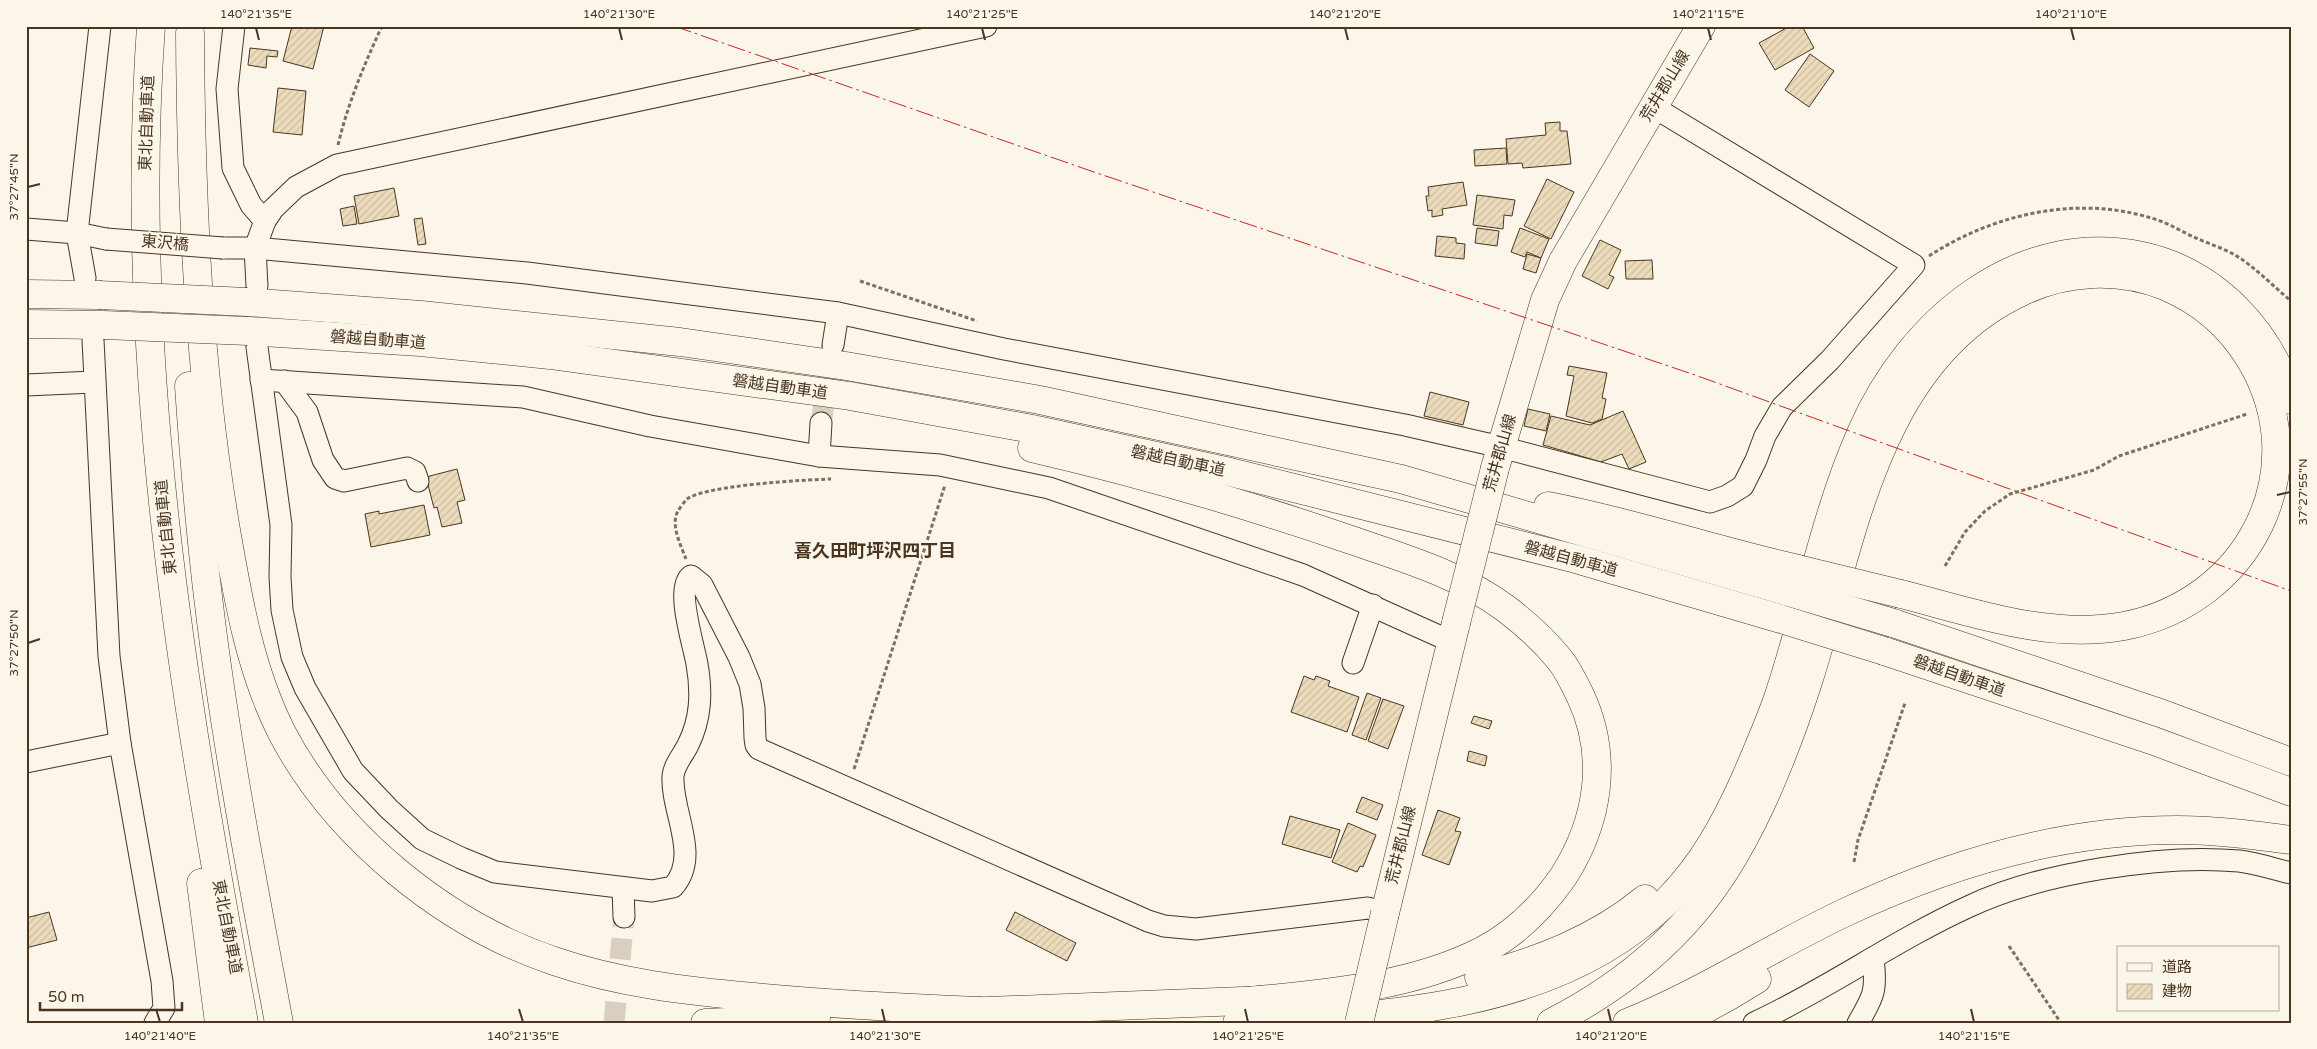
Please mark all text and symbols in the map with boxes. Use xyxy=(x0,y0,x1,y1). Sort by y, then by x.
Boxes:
text: 140°21'35"E xyxy=(220,7,293,21)
text: 140°21'30"E xyxy=(583,7,656,21)
text: 140°21'25"E xyxy=(946,7,1019,21)
text: 140°21'20"E xyxy=(1309,7,1382,21)
text: 140°21'15"E xyxy=(1672,7,1745,21)
text: 140°21'10"E xyxy=(2035,7,2108,21)
street label: 荒井郡山線 xyxy=(1636,47,1694,125)
street label: 東北自動車道 xyxy=(135,75,159,171)
text: 37°27'45"N xyxy=(7,153,21,221)
street label: 東沢橋 xyxy=(140,231,190,255)
street label: 磐越自動車道 xyxy=(329,327,427,353)
street label: 磐越自動車道 xyxy=(731,370,829,404)
street label: 荒井郡山線 xyxy=(1479,412,1521,494)
street label: 磐越自動車道 xyxy=(1129,441,1227,481)
text: 37°27'55"N xyxy=(2296,458,2310,526)
street label: 東北自動車道 xyxy=(151,478,181,576)
street label: 磐越自動車道 xyxy=(1522,537,1620,581)
district label: 喜久田町坪沢四丁目 xyxy=(794,540,956,562)
text: 37°27'50"N xyxy=(7,609,21,677)
street label: 磐越自動車道 xyxy=(1910,651,2008,701)
street label: 荒井郡山線 xyxy=(1382,804,1420,886)
street label: 東北自動車道 xyxy=(208,878,246,976)
legend xyxy=(2117,946,2280,1012)
text: 道路 xyxy=(2162,958,2192,976)
scale bar xyxy=(40,979,182,1011)
text: 建物 xyxy=(2162,982,2192,1000)
text: 50 m xyxy=(48,988,85,1006)
text: 140°21'40"E xyxy=(124,1029,197,1043)
text: 140°21'35"E xyxy=(487,1029,560,1043)
text: 140°21'30"E xyxy=(849,1029,922,1043)
text: 140°21'25"E xyxy=(1212,1029,1285,1043)
text: 140°21'20"E xyxy=(1575,1029,1648,1043)
text: 140°21'15"E xyxy=(1938,1029,2011,1043)

